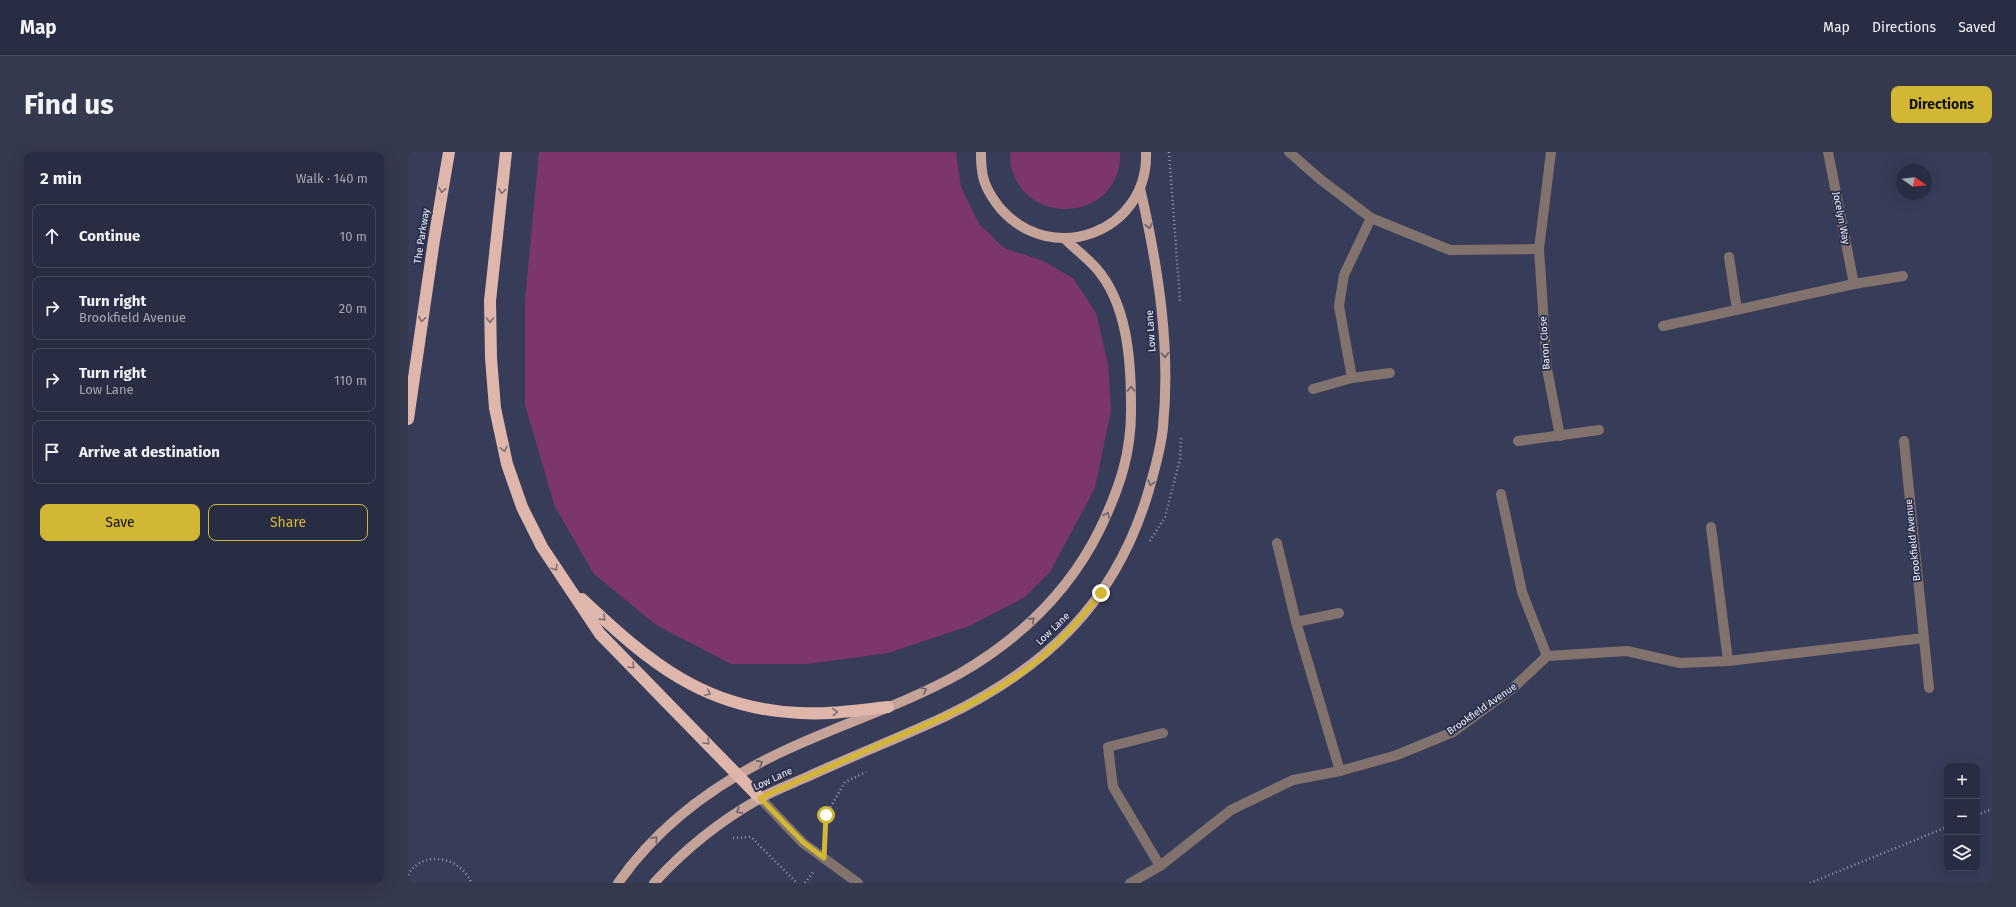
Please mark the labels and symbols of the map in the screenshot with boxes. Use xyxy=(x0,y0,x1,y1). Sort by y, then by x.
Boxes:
north arrow xyxy=(1896,164,1932,200)
one-way arrow xyxy=(438,187,447,194)
one-way arrow xyxy=(498,188,507,194)
street label: Jocelyn Way xyxy=(1830,191,1852,245)
street label: The Parkway xyxy=(412,207,432,265)
one-way arrow xyxy=(1144,223,1152,229)
street label: Low Lane xyxy=(1144,310,1158,352)
one-way arrow xyxy=(418,316,427,322)
street label: Baron Close xyxy=(1537,316,1553,370)
one-way arrow xyxy=(486,317,494,323)
one-way arrow xyxy=(1160,352,1169,358)
one-way arrow xyxy=(1127,386,1135,392)
one-way arrow xyxy=(499,446,507,452)
one-way arrow xyxy=(1147,480,1155,486)
street label: Brookfield Avenue xyxy=(1903,498,1923,582)
one-way arrow xyxy=(1102,512,1110,519)
one-way arrow xyxy=(550,564,558,571)
route end xyxy=(1092,584,1110,602)
street label: Low Lane xyxy=(1034,610,1072,648)
one-way arrow xyxy=(598,613,606,620)
one-way arrow xyxy=(1027,617,1035,625)
one-way arrow xyxy=(628,661,635,669)
street label: Brookfield Avenue xyxy=(1445,680,1519,738)
one-way arrow xyxy=(919,687,927,695)
one-way arrow xyxy=(704,688,711,696)
one-way arrow xyxy=(832,708,838,716)
one-way arrow xyxy=(702,737,710,745)
one-way arrow xyxy=(756,761,763,768)
street label: Low Lane xyxy=(751,765,795,793)
one-way arrow xyxy=(736,806,743,813)
route start xyxy=(817,806,835,824)
one-way arrow xyxy=(651,836,658,844)

